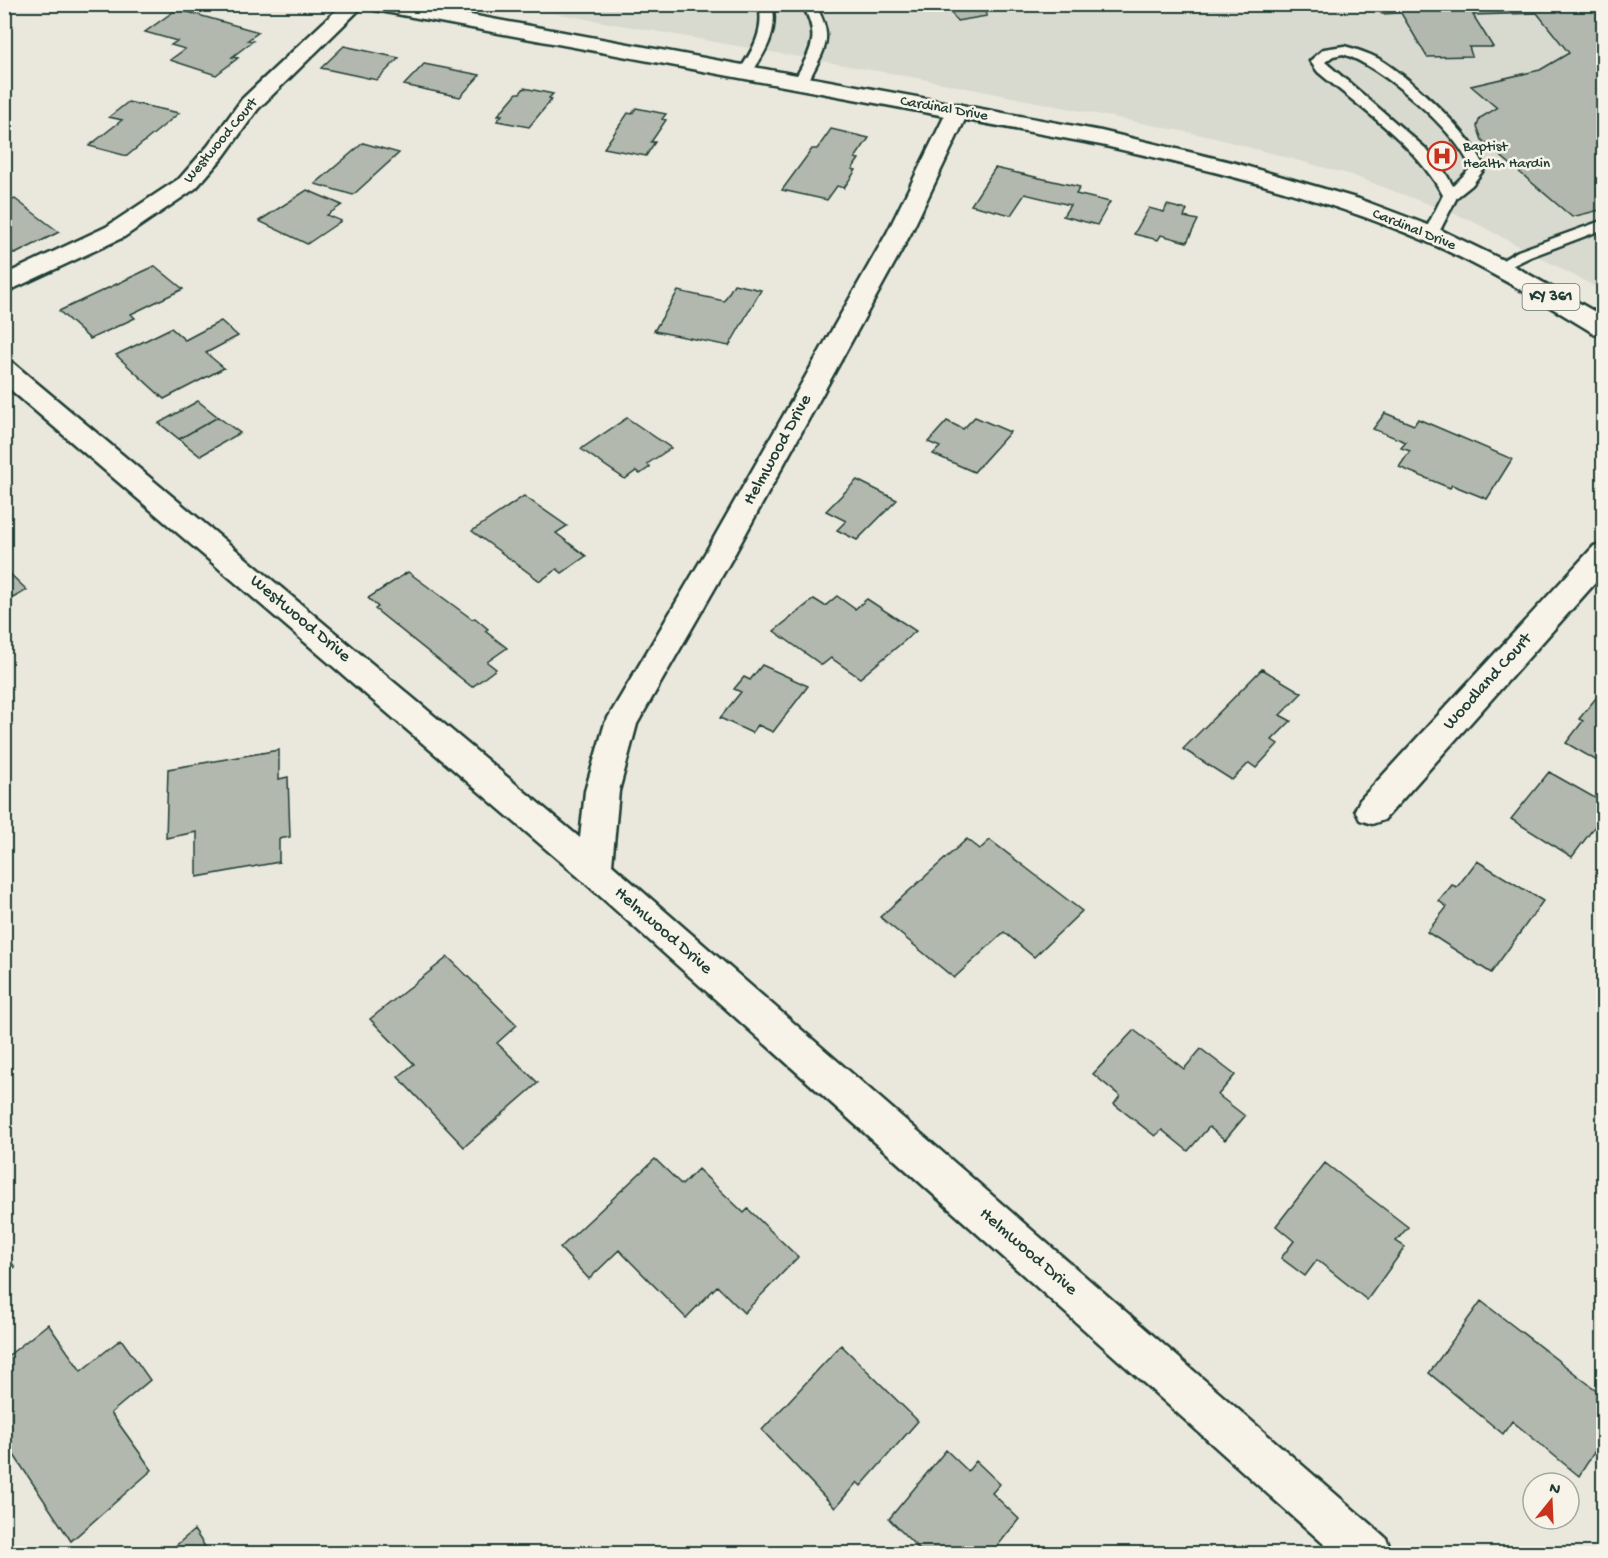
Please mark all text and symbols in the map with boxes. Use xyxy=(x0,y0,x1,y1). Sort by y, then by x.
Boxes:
street label: Cardinal Drive xyxy=(899,92,990,126)
street label: Westwood Court xyxy=(180,93,263,187)
place label: Baptist Health Hardin xyxy=(1462,138,1550,173)
hospital icon: Baptist Health Hardin xyxy=(1426,140,1458,172)
street label: Cardinal Drive xyxy=(1369,205,1459,255)
road number: KY 361 xyxy=(1522,284,1580,310)
street label: Helmwood Drive xyxy=(739,391,817,509)
street label: Westwood Drive xyxy=(245,571,355,668)
street label: Woodland Court xyxy=(1439,628,1538,735)
street label: Helmwood Drive xyxy=(610,883,717,980)
street label: Helmwood Drive xyxy=(975,1204,1082,1301)
north arrow xyxy=(1521,1471,1581,1531)
text: N xyxy=(1547,1479,1563,1501)

